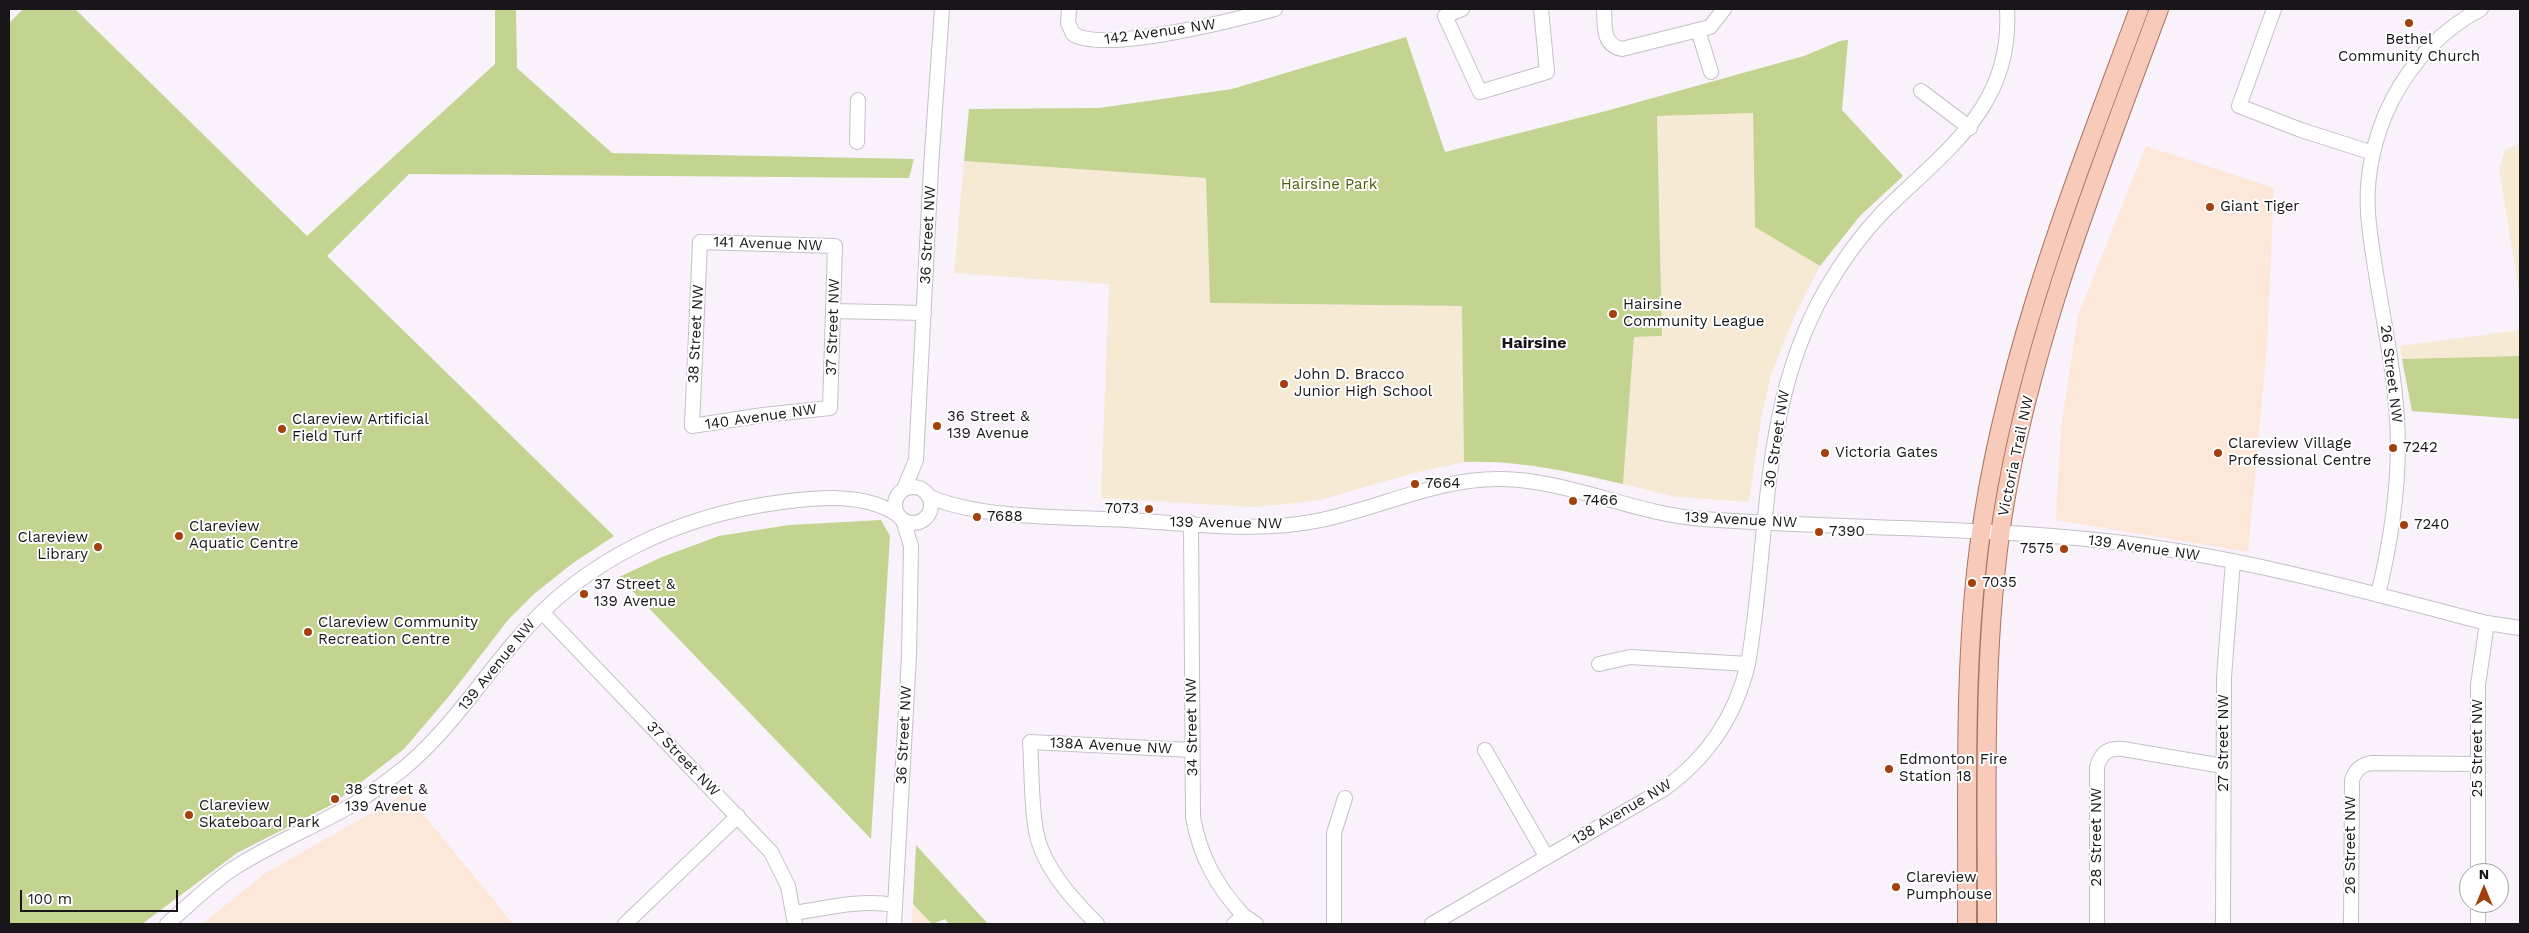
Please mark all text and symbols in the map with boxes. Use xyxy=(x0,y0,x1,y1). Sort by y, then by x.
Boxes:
street label: 142 Avenue NW xyxy=(1103,15,1217,49)
marker: Bethel Community Church xyxy=(2403,17,2415,29)
place label: Bethel Community Church xyxy=(2338,31,2480,66)
park label: Hairsine Park xyxy=(1281,176,1377,194)
street label: 36 Street NW xyxy=(916,185,940,285)
place label: Giant Tiger xyxy=(2220,198,2299,216)
marker: Giant Tiger xyxy=(2204,201,2216,213)
street label: 141 Avenue NW xyxy=(713,233,823,255)
street label: 37 Street NW xyxy=(822,278,844,376)
street label: 38 Street NW xyxy=(684,284,708,384)
place label: Hairsine Community League xyxy=(1623,296,1764,331)
marker: Hairsine Community League xyxy=(1607,308,1619,320)
street label: 26 Street NW xyxy=(2376,324,2406,424)
district label: Hairsine xyxy=(1502,333,1566,353)
place label: John D. Bracco Junior High School xyxy=(1294,366,1432,401)
marker: John D. Bracco Junior High School xyxy=(1278,378,1290,390)
street label: 30 Street NW xyxy=(1760,389,1794,489)
street label: Victoria Trail NW xyxy=(1994,394,2038,518)
street label: 140 Avenue NW xyxy=(704,400,818,434)
place label: 36 Street & 139 Avenue xyxy=(947,408,1030,443)
place label: Clareview Artificial Field Turf xyxy=(292,411,429,446)
marker: 36 Street & 139 Avenue xyxy=(931,420,943,432)
marker: Clareview Artificial Field Turf xyxy=(276,423,288,435)
place label: Clareview Village Professional Centre xyxy=(2228,435,2371,470)
place label: 7242 xyxy=(2403,439,2438,457)
marker: 7242 xyxy=(2387,442,2399,454)
place label: Victoria Gates xyxy=(1835,444,1938,462)
marker: Victoria Gates xyxy=(1819,447,1831,459)
marker: Clareview Village Professional Centre xyxy=(2212,447,2224,459)
place label: 7664 xyxy=(1425,475,1461,493)
marker: 7664 xyxy=(1409,478,1421,490)
place label: 7466 xyxy=(1583,492,1618,510)
marker: 7466 xyxy=(1567,495,1579,507)
place label: 7073 xyxy=(1105,500,1139,518)
marker: 7073 xyxy=(1143,503,1155,515)
place label: 7688 xyxy=(987,508,1023,526)
street label: 139 Avenue NW xyxy=(1684,508,1798,532)
marker: 7688 xyxy=(971,511,983,523)
street label: 139 Avenue NW xyxy=(1170,513,1282,533)
place label: 7240 xyxy=(2414,516,2449,534)
place label: Clareview Aquatic Centre xyxy=(189,518,298,553)
marker: 7240 xyxy=(2398,519,2410,531)
place label: 7390 xyxy=(1829,523,1865,541)
marker: 7390 xyxy=(1813,526,1825,538)
place label: Clareview Library xyxy=(18,529,88,564)
marker: Clareview Aquatic Centre xyxy=(173,530,185,542)
street label: 139 Avenue NW xyxy=(2087,531,2201,565)
place label: 7575 xyxy=(2020,540,2054,558)
marker: Clareview Library xyxy=(92,541,104,553)
marker: 7575 xyxy=(2058,543,2070,555)
place label: 7035 xyxy=(1982,574,2017,592)
place label: 37 Street & 139 Avenue xyxy=(594,576,676,611)
marker: 7035 xyxy=(1966,577,1978,589)
marker: 37 Street & 139 Avenue xyxy=(578,588,590,600)
place label: Clareview Community Recreation Centre xyxy=(318,614,478,649)
street label: 139 Avenue NW xyxy=(455,616,539,714)
marker: Clareview Community Recreation Centre xyxy=(302,626,314,638)
street label: 34 Street NW xyxy=(1182,677,1202,777)
street label: 36 Street NW xyxy=(892,685,916,785)
street label: 27 Street NW xyxy=(2215,694,2233,792)
street label: 25 Street NW xyxy=(2469,699,2487,797)
street label: 37 Street NW xyxy=(643,718,723,800)
street label: 138A Avenue NW xyxy=(1049,734,1173,758)
place label: Edmonton Fire Station 18 xyxy=(1899,751,2008,786)
marker: Edmonton Fire Station 18 xyxy=(1883,763,1895,775)
street label: 138 Avenue NW xyxy=(1569,775,1675,849)
place label: 38 Street & 139 Avenue xyxy=(345,781,428,816)
street label: 28 Street NW xyxy=(2088,788,2106,886)
marker: 38 Street & 139 Avenue xyxy=(329,793,341,805)
street label: 26 Street NW xyxy=(2342,796,2360,894)
place label: Clareview Skateboard Park xyxy=(199,797,320,832)
marker: Clareview Skateboard Park xyxy=(183,809,195,821)
north arrow xyxy=(2459,863,2509,913)
text: N xyxy=(2479,866,2489,882)
place label: Clareview Pumphouse xyxy=(1906,869,1992,904)
scale bar xyxy=(22,880,180,912)
marker: Clareview Pumphouse xyxy=(1890,881,1902,893)
text: 100 m xyxy=(28,890,72,908)

